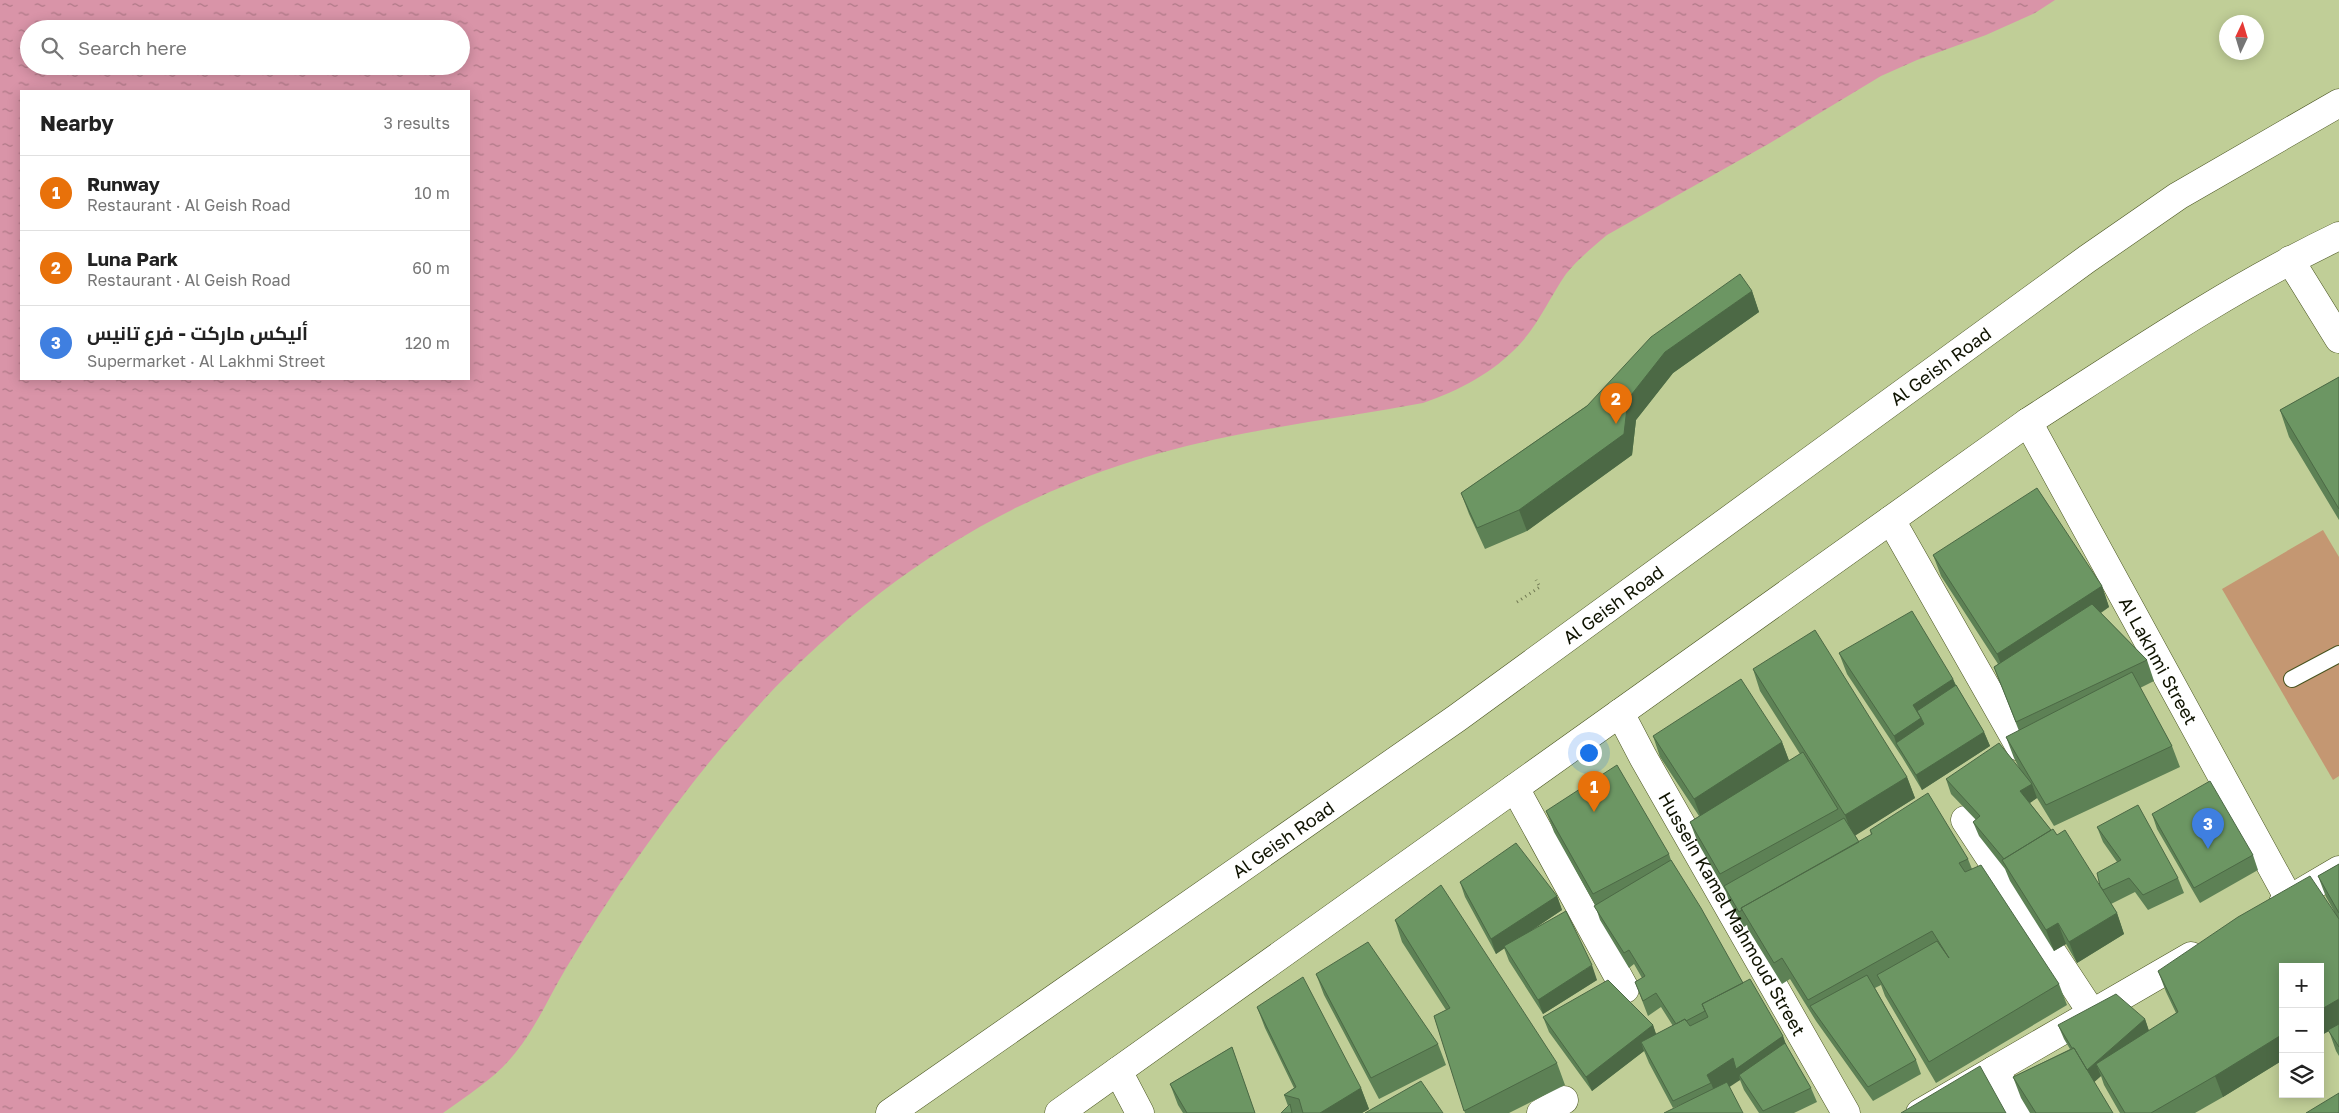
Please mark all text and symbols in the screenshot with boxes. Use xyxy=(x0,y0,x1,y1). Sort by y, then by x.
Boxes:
north arrow xyxy=(2219,15,2264,60)
search box xyxy=(20,20,470,75)
icon: search xyxy=(38,34,66,62)
text: Search here xyxy=(78,36,187,59)
text: Nearby xyxy=(40,110,114,136)
text: 3 results xyxy=(383,113,450,133)
text: Runway xyxy=(87,172,160,195)
text: 1 xyxy=(52,183,60,203)
text: 10 m xyxy=(414,183,450,203)
text: Restaurant · Al Geish Road xyxy=(87,195,291,215)
text: Luna Park xyxy=(87,247,178,270)
text: 2 xyxy=(51,258,61,278)
text: 60 m xyxy=(412,258,450,278)
text: Restaurant · Al Geish Road xyxy=(87,270,291,290)
text: أليكس ماركت - فرع تانيس xyxy=(87,321,308,344)
street label: Al Geish Road xyxy=(1886,322,1995,410)
text: 3 xyxy=(51,333,61,353)
text: 120 m xyxy=(405,333,450,353)
text: Supermarket · Al Lakhmi Street xyxy=(87,351,325,371)
pin: 2 xyxy=(1600,383,1632,424)
street label: Al Geish Road xyxy=(1558,560,1668,648)
street label: Al Lakhmi Street xyxy=(2115,593,2202,728)
your location xyxy=(1576,740,1602,766)
pin: 1 xyxy=(1578,771,1610,812)
street label: Hussein Kamel Mahmoud Street xyxy=(1654,788,1810,1039)
street label: Al Geish Road xyxy=(1228,796,1338,882)
pin: 3 xyxy=(2192,808,2224,849)
map controls xyxy=(2279,963,2324,1098)
button: + xyxy=(2279,963,2324,1008)
button: − xyxy=(2279,1008,2324,1053)
button: layers xyxy=(2279,1053,2324,1098)

